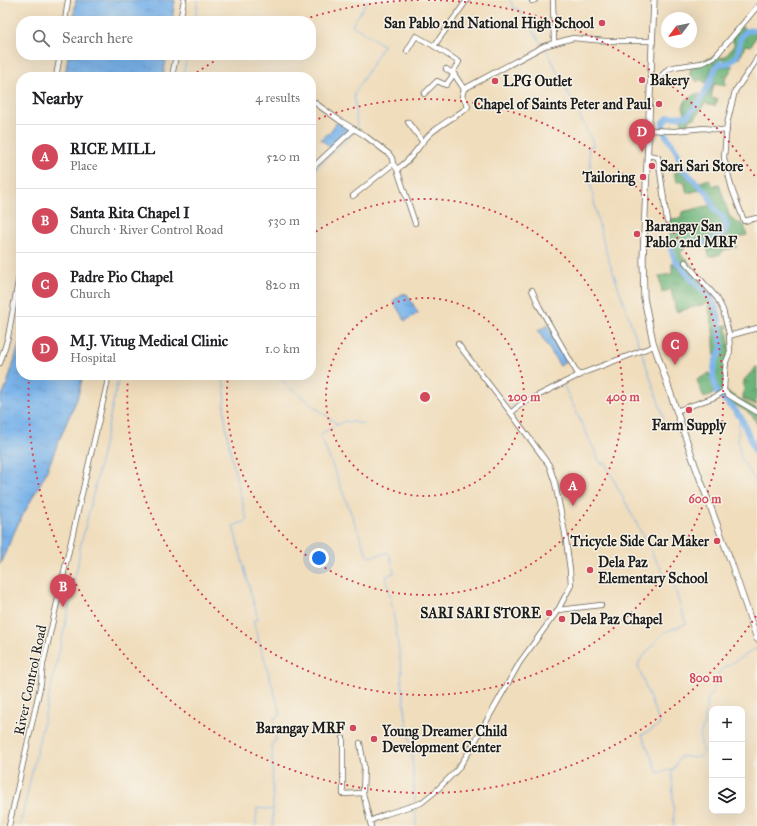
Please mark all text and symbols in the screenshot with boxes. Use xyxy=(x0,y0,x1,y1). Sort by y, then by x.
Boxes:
north arrow xyxy=(661,12,697,48)
place label: San Pablo 2nd National High School xyxy=(384,15,595,33)
search box xyxy=(16,16,316,60)
marker: San Pablo 2nd National High School xyxy=(597,18,607,28)
icon: search xyxy=(30,27,52,49)
text: Search here xyxy=(62,29,133,47)
place label: Bakery xyxy=(650,72,691,90)
place label: LPG Outlet xyxy=(503,73,572,90)
marker: Bakery xyxy=(637,75,647,85)
marker: LPG Outlet xyxy=(490,76,500,86)
text: Nearby xyxy=(32,88,83,109)
text: 4 results xyxy=(255,90,300,106)
place label: Chapel of Saints Peter and Paul xyxy=(474,96,652,114)
marker: Chapel of Saints Peter and Paul xyxy=(654,99,664,109)
pin: D xyxy=(629,119,655,152)
text: RICE MILL xyxy=(70,140,155,158)
text: A xyxy=(41,149,49,165)
text: 520 m xyxy=(266,149,300,165)
text: Place xyxy=(70,158,97,174)
place label: Sari Sari Store xyxy=(660,158,743,175)
marker: Sari Sari Store xyxy=(647,161,657,171)
place label: Tailoring xyxy=(581,169,635,187)
marker: Tailoring xyxy=(638,172,648,182)
text: Santa Rita Chapel I xyxy=(70,204,190,222)
text: B xyxy=(41,213,49,229)
text: 530 m xyxy=(267,213,300,229)
place label: Barangay San Pablo 2nd MRF xyxy=(645,218,738,251)
text: Church · River Control Road xyxy=(70,222,223,238)
marker: Barangay San Pablo 2nd MRF xyxy=(632,229,642,239)
text: Padre Pio Chapel xyxy=(70,268,173,286)
text: C xyxy=(41,277,49,293)
text: 820 m xyxy=(265,277,300,293)
text: Church xyxy=(70,286,110,302)
text: M.J. Vitug Medical Clinic xyxy=(70,332,228,350)
pin: C xyxy=(662,332,688,365)
text: D xyxy=(40,341,50,357)
text: 1.0 km xyxy=(265,341,300,357)
text: Hospital xyxy=(70,350,116,366)
centre of rings xyxy=(418,390,432,404)
text: 200 m xyxy=(508,390,541,404)
text: 400 m xyxy=(606,390,641,405)
marker: Farm Supply xyxy=(684,405,694,415)
place label: Farm Supply xyxy=(652,417,728,435)
pin: A xyxy=(560,473,586,506)
text: 600 m xyxy=(689,492,722,506)
place label: Tricycle Side Car Maker xyxy=(570,533,710,551)
marker: Tricycle Side Car Maker xyxy=(712,536,722,546)
your location xyxy=(309,548,329,568)
place label: Dela Paz Elementary School xyxy=(598,554,709,588)
marker: Dela Paz Elementary School xyxy=(585,565,595,575)
pin: B xyxy=(50,574,76,607)
place label: SARI SARI STORE xyxy=(420,605,541,622)
marker: SARI SARI STORE xyxy=(544,608,554,618)
place label: Dela Paz Chapel xyxy=(570,611,664,629)
marker: Dela Paz Chapel xyxy=(557,614,567,624)
street label: River Control Road xyxy=(11,623,50,737)
text: 800 m xyxy=(689,671,723,685)
map controls xyxy=(709,706,745,814)
button: + xyxy=(709,706,745,742)
place label: Barangay MRF xyxy=(256,720,346,738)
marker: Barangay MRF xyxy=(348,723,358,733)
place label: Young Dreamer Child Development Center xyxy=(381,723,508,757)
marker: Young Dreamer Child Development Center xyxy=(369,734,379,744)
button: − xyxy=(709,742,745,778)
button: layers xyxy=(709,778,745,814)

